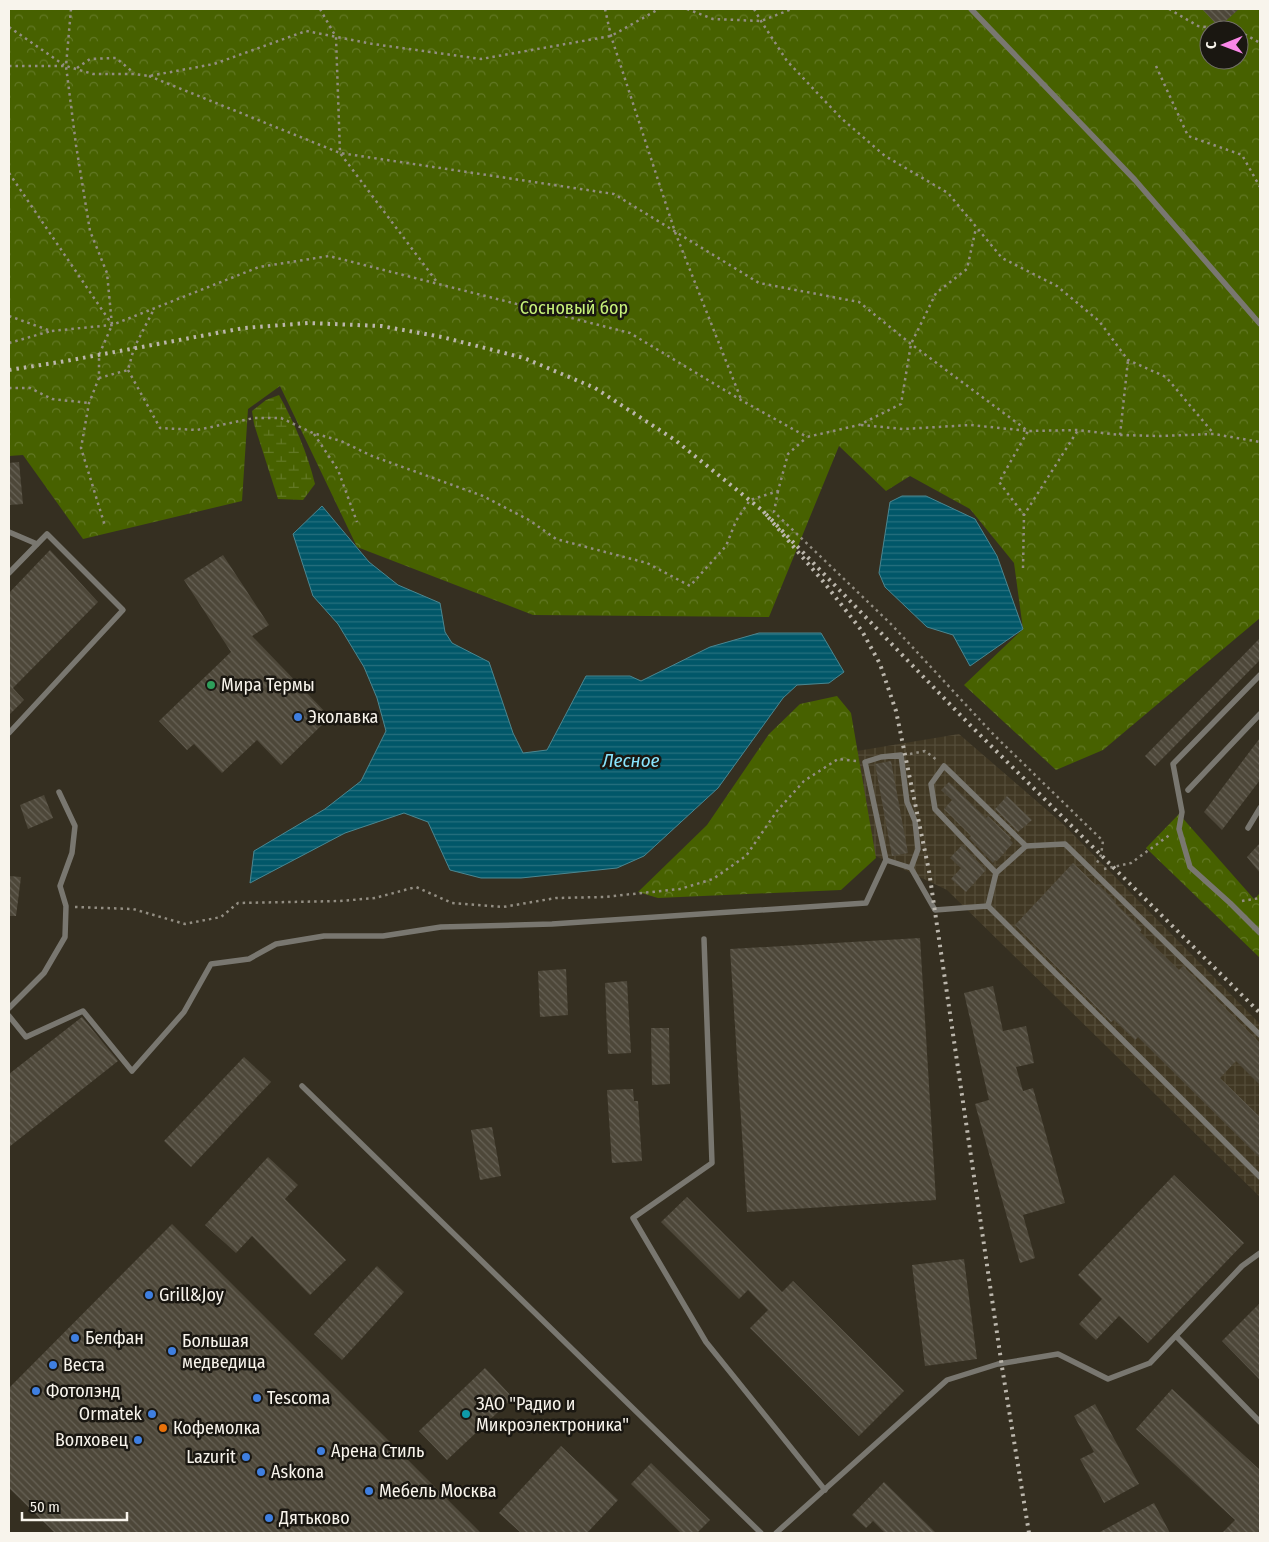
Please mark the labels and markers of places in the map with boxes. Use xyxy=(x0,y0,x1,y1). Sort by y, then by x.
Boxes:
place label: Мира Термы xyxy=(221,674,315,696)
marker: Мира Термы xyxy=(205,679,217,691)
place label: Эколавка xyxy=(308,706,379,728)
marker: Эколавка xyxy=(292,711,304,723)
place label: Grill&Joy xyxy=(159,1284,224,1306)
marker: Grill&Joy xyxy=(143,1289,155,1301)
place label: Белфан xyxy=(85,1327,144,1349)
place label: Большая медведица xyxy=(182,1330,266,1373)
marker: Белфан xyxy=(69,1332,81,1344)
marker: Большая медведица xyxy=(166,1345,178,1357)
place label: Веста xyxy=(63,1354,105,1376)
marker: Веста xyxy=(47,1359,59,1371)
place label: Фотолэнд xyxy=(46,1380,120,1402)
marker: Фотолэнд xyxy=(30,1385,42,1397)
place label: Tescoma xyxy=(267,1387,331,1409)
marker: Tescoma xyxy=(251,1392,263,1404)
place label: ЗАО "Радио и Микроэлектроника" xyxy=(476,1393,629,1436)
place label: Ormatek xyxy=(79,1403,143,1425)
marker: Ormatek xyxy=(146,1408,158,1420)
marker: ЗАО "Радио и Микроэлектроника" xyxy=(460,1408,472,1420)
place label: Кофемолка xyxy=(173,1417,261,1439)
marker: Кофемолка xyxy=(157,1422,169,1434)
place label: Волховец xyxy=(55,1429,128,1451)
marker: Волховец xyxy=(132,1434,144,1446)
place label: Арена Стиль xyxy=(331,1440,424,1462)
marker: Арена Стиль xyxy=(315,1445,327,1457)
place label: Lazurit xyxy=(186,1446,236,1468)
marker: Lazurit xyxy=(240,1451,252,1463)
place label: Askona xyxy=(271,1461,324,1483)
marker: Askona xyxy=(255,1466,267,1478)
place label: Мебель Москва xyxy=(379,1480,497,1502)
marker: Мебель Москва xyxy=(363,1485,375,1497)
place label: Дятьково xyxy=(278,1507,350,1529)
marker: Дятьково xyxy=(263,1512,275,1524)

